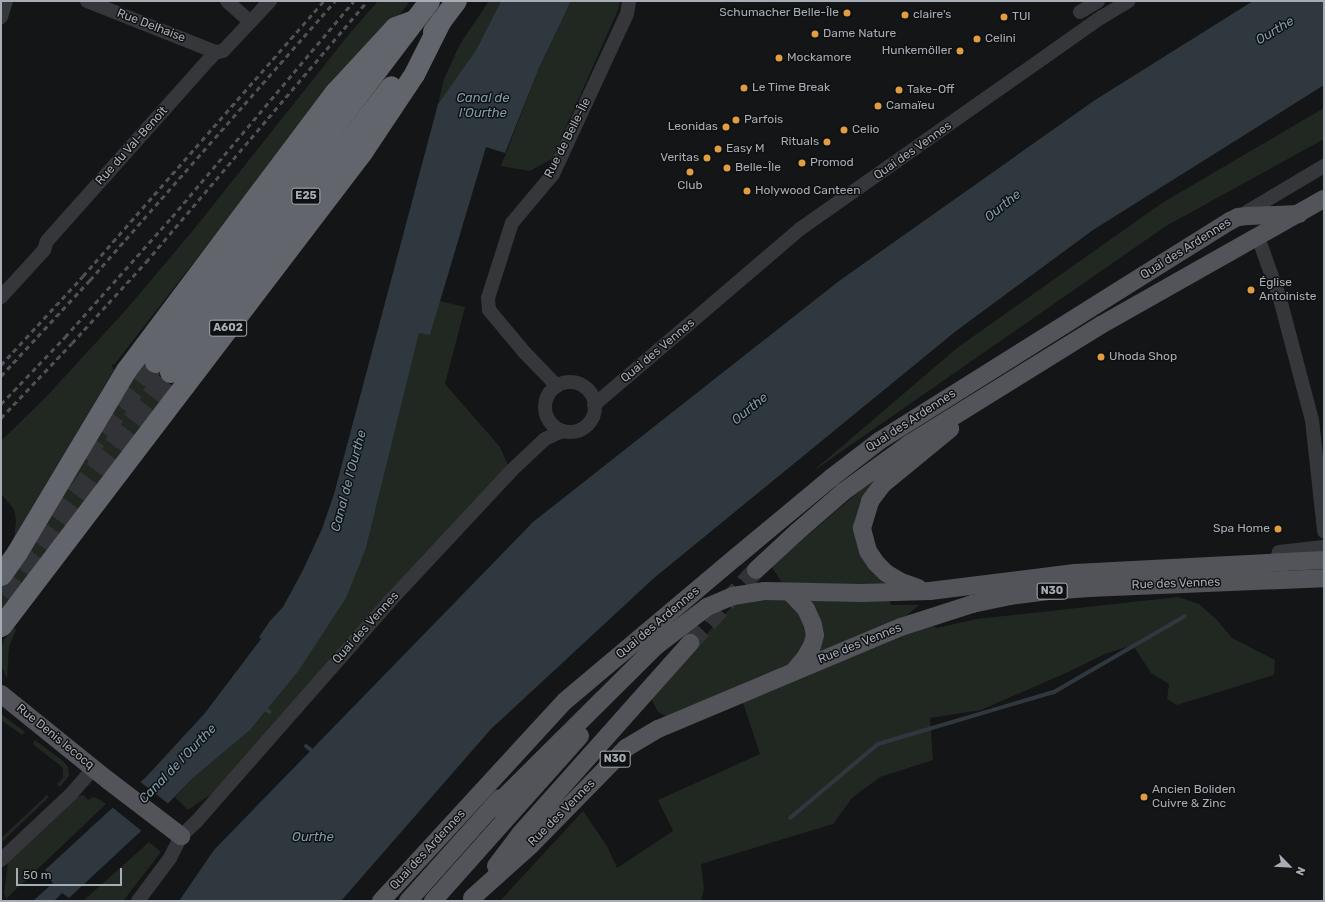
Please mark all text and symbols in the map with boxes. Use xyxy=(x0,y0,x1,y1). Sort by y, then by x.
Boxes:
street label: Rue Delhaise xyxy=(115,6,187,46)
place label: Schumacher Belle-Île xyxy=(719,6,839,20)
marker: Schumacher Belle-Île xyxy=(842,8,852,18)
place label: claire's xyxy=(913,8,951,22)
marker: claire's xyxy=(900,10,910,20)
place label: TUI xyxy=(1012,10,1031,24)
marker: TUI xyxy=(999,12,1009,22)
water label: Ourthe xyxy=(1253,14,1297,48)
place label: Dame Nature xyxy=(823,27,896,41)
marker: Dame Nature xyxy=(810,29,820,39)
place label: Celini xyxy=(985,32,1016,46)
marker: Celini xyxy=(972,34,982,44)
place label: Hunkemöller xyxy=(882,44,952,58)
marker: Hunkemöller xyxy=(955,46,965,56)
place label: Mockamore xyxy=(787,51,851,65)
marker: Mockamore xyxy=(774,53,784,63)
place label: Le Time Break xyxy=(752,81,830,95)
marker: Le Time Break xyxy=(739,83,749,93)
place label: Take-Off xyxy=(907,83,954,97)
marker: Take-Off xyxy=(894,85,904,95)
water label: Canal de l'Ourthe xyxy=(456,91,510,122)
street label: Rue de Belle-Île xyxy=(542,96,594,180)
place label: Camaïeu xyxy=(886,99,935,113)
marker: Camaïeu xyxy=(873,101,883,111)
street label: Rue du Val-Benoît xyxy=(93,104,171,188)
place label: Parfois xyxy=(744,113,783,127)
marker: Parfois xyxy=(731,115,741,125)
street label: Quai des Vennes xyxy=(871,119,955,183)
place label: Leonidas xyxy=(668,120,718,134)
marker: Leonidas xyxy=(721,122,731,132)
place label: Celio xyxy=(852,123,879,137)
marker: Celio xyxy=(839,125,849,135)
place label: Rituals xyxy=(781,135,819,149)
marker: Rituals xyxy=(822,137,832,147)
place label: Easy M xyxy=(726,142,765,156)
marker: Easy M xyxy=(713,144,723,154)
place label: Veritas xyxy=(660,151,699,165)
marker: Veritas xyxy=(702,153,712,163)
place label: Promod xyxy=(810,156,854,170)
marker: Promod xyxy=(797,158,807,168)
place label: Belle-Île xyxy=(735,161,781,175)
marker: Belle-Île xyxy=(722,163,732,173)
marker: Club xyxy=(685,167,695,177)
place label: Club xyxy=(677,179,703,193)
place label: Holywood Canteen xyxy=(755,184,861,198)
marker: Holywood Canteen xyxy=(742,186,752,196)
road number: E25 xyxy=(291,187,321,205)
water label: Ourthe xyxy=(982,187,1024,225)
street label: Quai des Ardennes xyxy=(1138,215,1234,283)
place label: Église Antoiniste xyxy=(1259,276,1316,304)
marker: Église Antoiniste xyxy=(1246,285,1256,295)
street label: Quai des Vennes xyxy=(618,316,698,386)
road number: A602 xyxy=(209,319,247,337)
place label: Uhoda Shop xyxy=(1109,350,1177,364)
marker: Uhoda Shop xyxy=(1096,352,1106,362)
street label: Quai des Ardennes xyxy=(863,387,959,455)
water label: Ourthe xyxy=(729,390,771,428)
water label: Canal de l'Ourthe xyxy=(328,429,370,533)
place label: Spa Home xyxy=(1213,522,1270,536)
marker: Spa Home xyxy=(1273,524,1283,534)
street label: Rue des Vennes xyxy=(1131,575,1221,593)
road number: N30 xyxy=(1036,582,1068,600)
street label: Quai des Ardennes xyxy=(613,584,703,662)
street label: Quai des Vennes xyxy=(330,589,402,667)
street label: Rue des Vennes xyxy=(816,621,904,667)
street label: Rue Denis lecocq xyxy=(13,701,97,773)
water label: Canal de l'Ourthe xyxy=(136,721,220,807)
road number: N30 xyxy=(599,750,631,768)
street label: Rue des Vennes xyxy=(525,776,599,850)
place label: Ancien Boliden Cuivre & Zinc xyxy=(1152,783,1236,811)
marker: Ancien Boliden Cuivre & Zinc xyxy=(1139,792,1149,802)
street label: Quai des Ardennes xyxy=(387,807,469,893)
water label: Ourthe xyxy=(292,829,334,845)
north arrow xyxy=(1269,846,1309,886)
scale bar xyxy=(18,860,124,886)
text: N xyxy=(1293,865,1308,877)
text: 50 m xyxy=(23,868,51,882)

